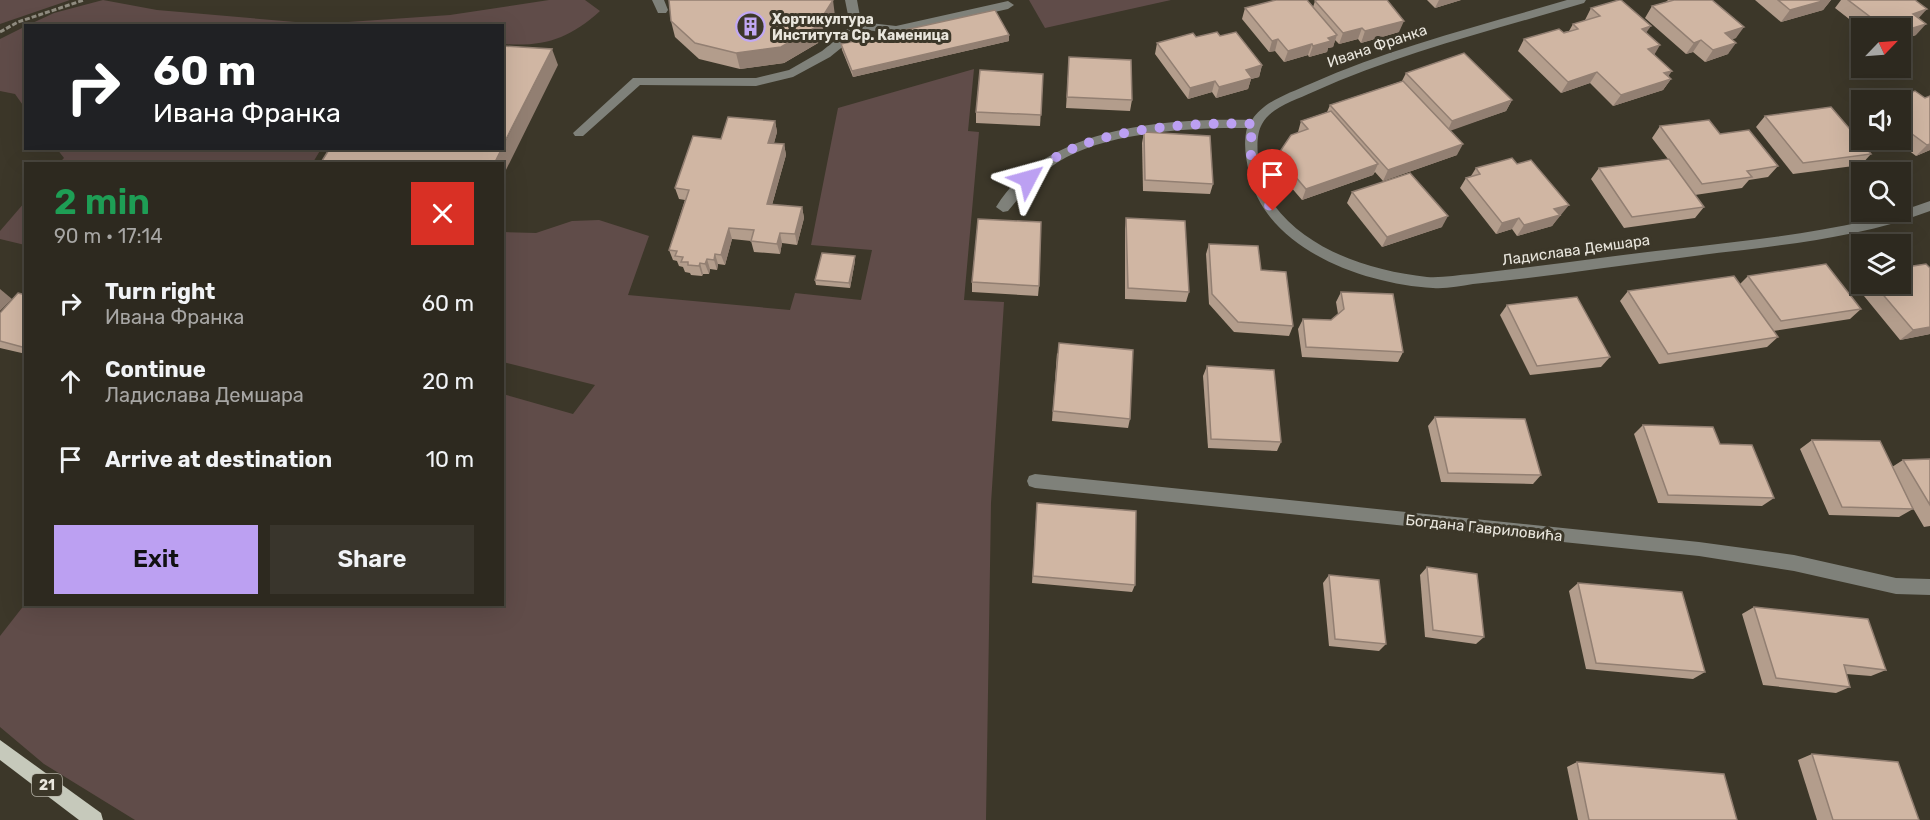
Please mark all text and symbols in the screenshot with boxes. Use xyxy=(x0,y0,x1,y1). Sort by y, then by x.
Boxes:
building icon: Хортикултура Института Ср. Каменица xyxy=(735,11,767,43)
place label: Хортикултура Института Ср. Каменица xyxy=(772,11,949,44)
north arrow xyxy=(1851,18,1911,78)
map controls xyxy=(1851,18,1911,294)
street label: Ивана Франка xyxy=(1325,20,1429,72)
text: 60 m xyxy=(153,46,256,96)
icon: right xyxy=(54,48,132,126)
button: sound xyxy=(1851,90,1911,150)
text: Ивана Франка xyxy=(153,97,341,129)
position arrow xyxy=(996,147,1060,211)
pin xyxy=(1247,149,1298,211)
icon: arrive xyxy=(1256,158,1289,191)
button: search xyxy=(1851,162,1911,222)
text: 2 min xyxy=(54,180,150,223)
button: close xyxy=(411,182,474,245)
text: 90 m · 17:14 xyxy=(54,224,163,248)
street label: Ладислава Демшара xyxy=(1501,231,1651,269)
button: layers xyxy=(1851,234,1911,294)
text: Turn right xyxy=(105,278,215,305)
icon: right xyxy=(54,287,87,320)
text: 60 m xyxy=(422,290,474,317)
text: Ивана Франка xyxy=(105,305,244,329)
text: Continue xyxy=(105,356,206,383)
icon: ahead xyxy=(54,365,87,398)
text: 20 m xyxy=(422,368,474,395)
text: Ладислава Демшара xyxy=(105,383,304,407)
icon: arrive xyxy=(54,443,87,476)
text: Arrive at destination xyxy=(105,446,332,473)
text: 10 m xyxy=(426,446,474,473)
street label: Богдана Гавриловића xyxy=(1404,511,1564,545)
button: Exit xyxy=(54,525,258,594)
button: Share xyxy=(270,525,474,594)
road number: 21 xyxy=(32,774,62,796)

